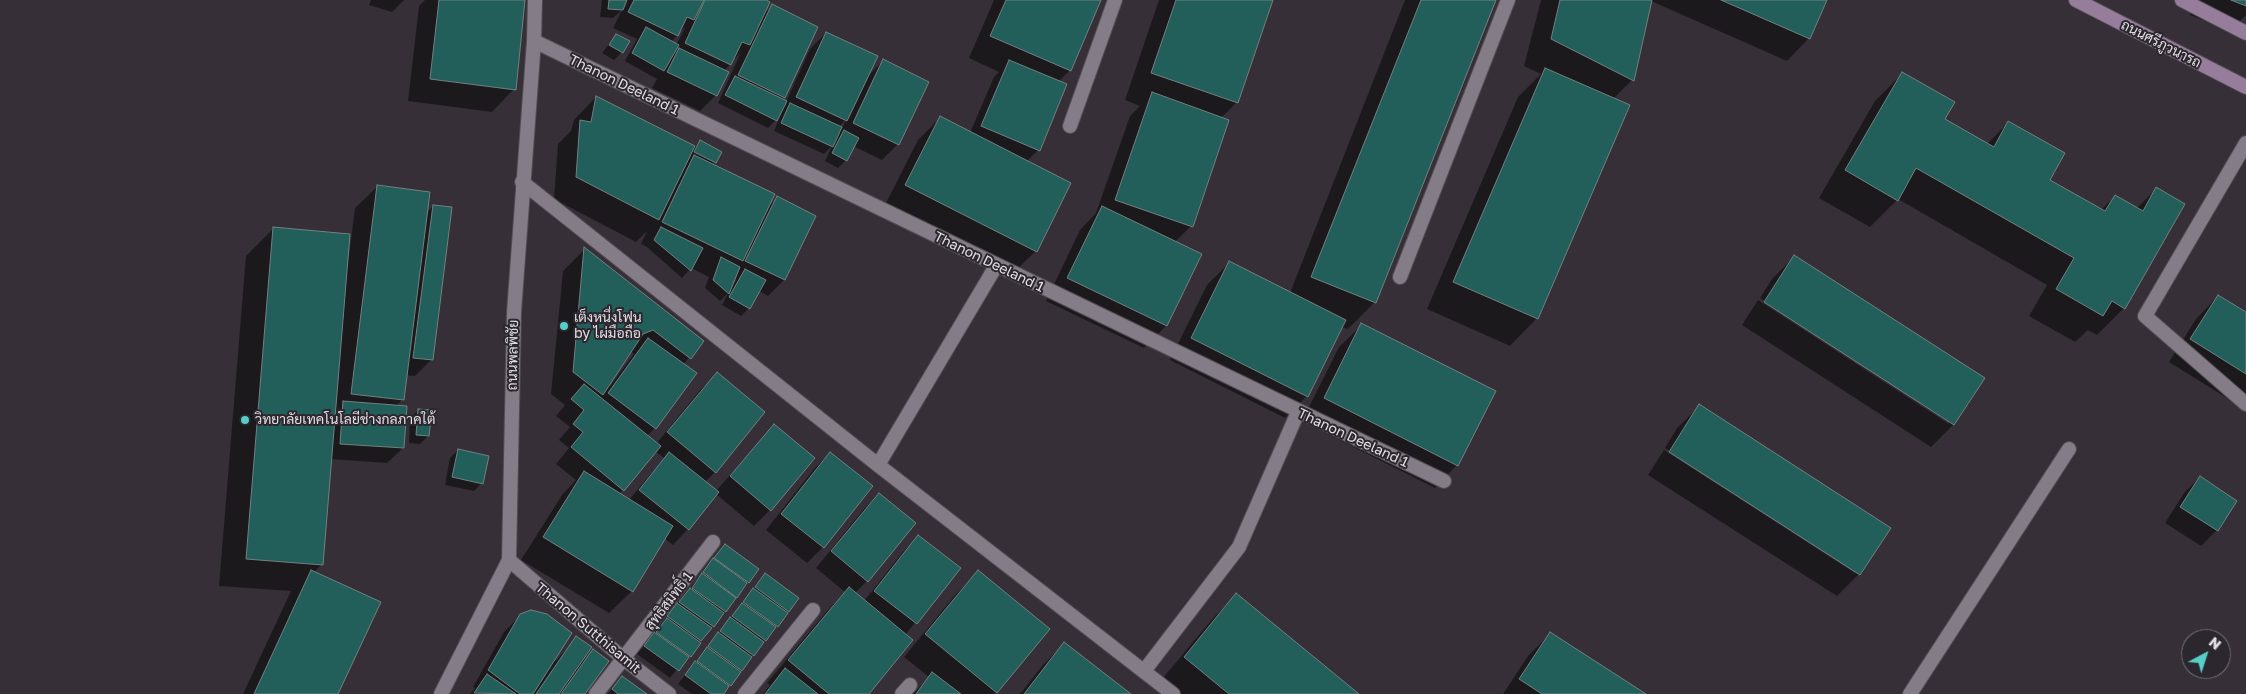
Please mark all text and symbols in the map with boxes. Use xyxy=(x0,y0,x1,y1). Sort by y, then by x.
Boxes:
street label: ถนนศรีภูวนารถ xyxy=(2118,17,2204,71)
street label: Thanon Deeland 1 xyxy=(566,51,682,119)
street label: Thanon Deeland 1 xyxy=(931,228,1047,296)
place label: เต็งหนึ่งโฟน by ไผ่มือถือ xyxy=(574,310,642,342)
street label: ถนนพลพิชัย xyxy=(504,319,522,391)
marker: เต็งหนึ่งโฟน by ไผ่มือถือ xyxy=(558,320,570,332)
street label: Thanon Deeland 1 xyxy=(1295,405,1411,471)
place label: วิทยาลัยเทคโนโลยีช่างกลภาคใต้ xyxy=(255,412,435,428)
marker: วิทยาลัยเทคโนโลยีช่างกลภาคใต้ xyxy=(239,414,251,426)
street label: สุทธิสมิทธิ์ 1 xyxy=(642,569,696,633)
street label: Thanon Sutthisamit xyxy=(532,579,644,677)
north arrow xyxy=(2181,629,2231,679)
text: N xyxy=(2206,633,2225,653)

